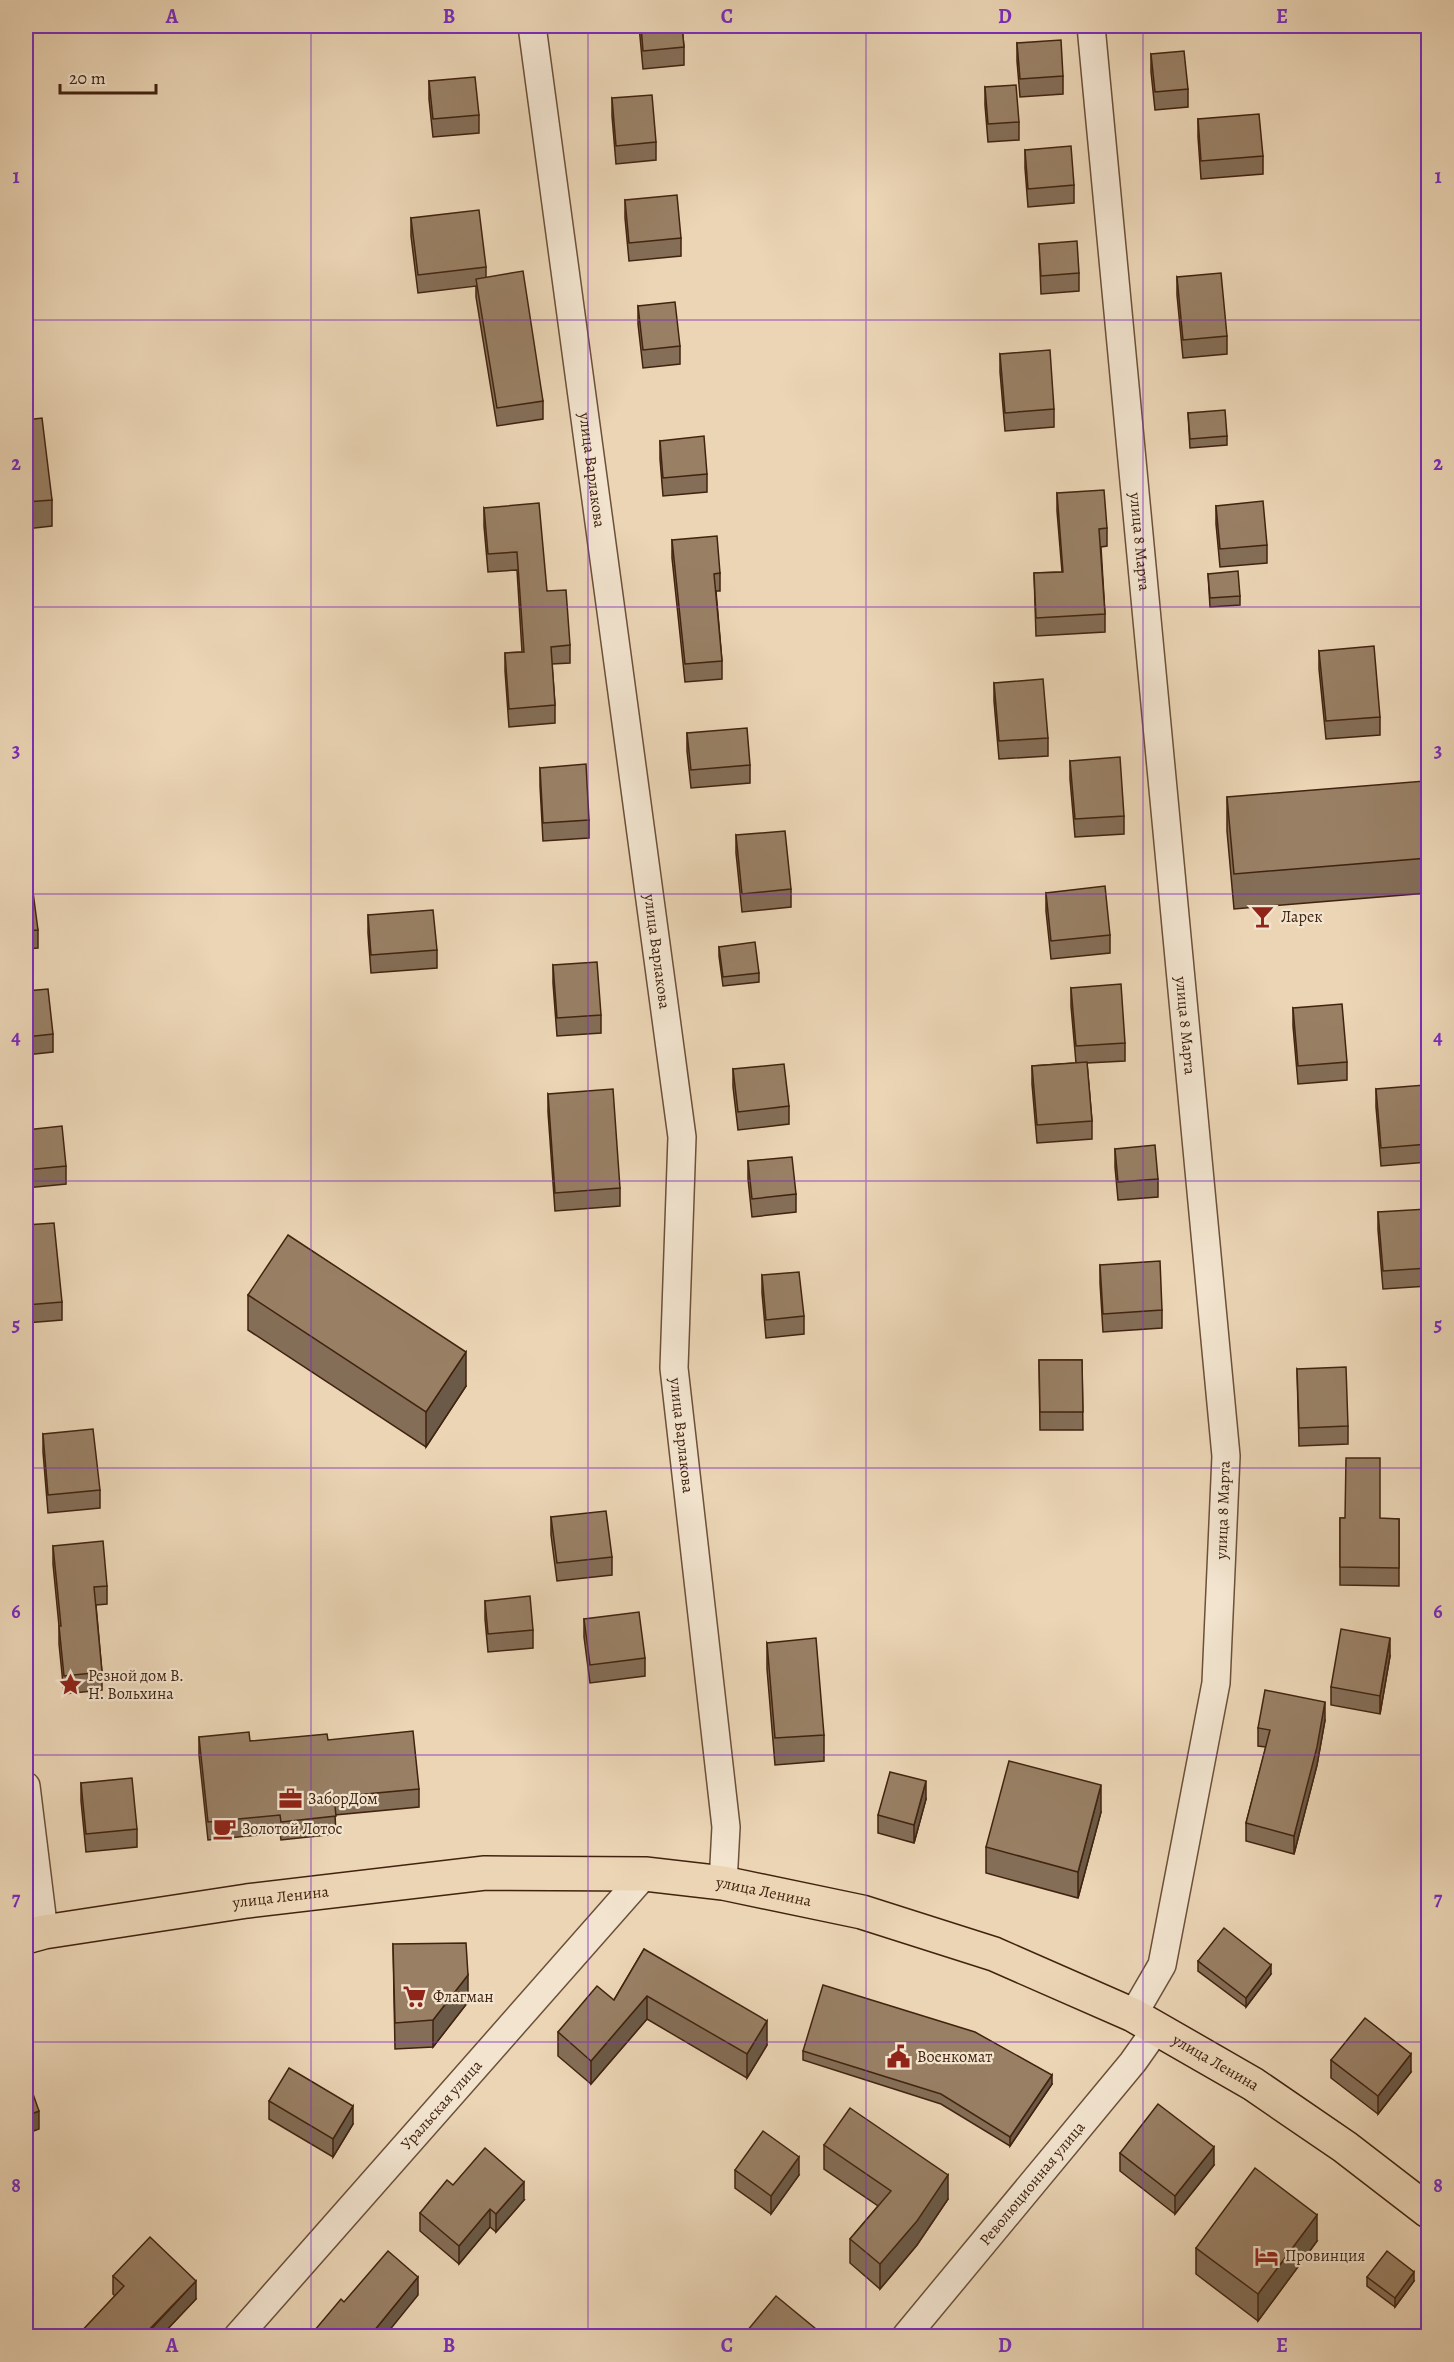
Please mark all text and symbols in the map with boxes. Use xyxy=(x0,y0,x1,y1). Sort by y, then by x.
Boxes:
text: A xyxy=(165,3,179,30)
text: B xyxy=(443,3,455,30)
text: C xyxy=(721,3,733,30)
text: D xyxy=(998,3,1012,30)
text: E xyxy=(1276,3,1288,30)
scale bar xyxy=(60,57,156,95)
text: 20 m xyxy=(69,66,106,90)
text: 1 xyxy=(12,163,20,190)
text: 1 xyxy=(1434,163,1442,190)
street label: улица Варлакова xyxy=(573,410,611,529)
text: 2 xyxy=(11,450,21,477)
text: 2 xyxy=(1433,450,1443,477)
street label: улица 8 Марта xyxy=(1124,491,1155,592)
text: 3 xyxy=(12,737,20,764)
text: 3 xyxy=(1434,737,1442,764)
street label: улица Варлакова xyxy=(638,892,676,1011)
bar icon: Ларек xyxy=(1250,904,1276,930)
place label: Ларек xyxy=(1281,906,1323,928)
street label: улица 8 Марта xyxy=(1170,974,1201,1076)
text: 4 xyxy=(11,1024,21,1051)
text: 4 xyxy=(1433,1024,1443,1051)
text: 5 xyxy=(12,1311,20,1338)
text: 5 xyxy=(1434,1311,1442,1338)
street label: улица Варлакова xyxy=(664,1376,699,1495)
street label: улица 8 Марта xyxy=(1210,1460,1236,1561)
text: 6 xyxy=(11,1598,21,1625)
text: 6 xyxy=(1433,1598,1443,1625)
place label: Резной дом В. Н. Вольхина xyxy=(88,1665,184,1705)
place icon: Резной дом В. Н. Вольхина xyxy=(57,1672,83,1698)
office icon: ЗаборДом xyxy=(277,1786,303,1812)
place label: ЗаборДом xyxy=(308,1788,378,1810)
cafe icon: Золотой Лотос xyxy=(211,1816,237,1842)
place label: Золотой Лотос xyxy=(242,1818,343,1840)
street label: улица Ленина xyxy=(714,1871,814,1912)
street label: улица Ленина xyxy=(230,1880,331,1914)
text: 7 xyxy=(12,1885,21,1912)
text: 7 xyxy=(1434,1885,1443,1912)
supermarket icon: Флагман xyxy=(402,1984,428,2010)
place label: Флагман xyxy=(433,1986,494,2008)
street label: улица Ленина xyxy=(1167,2028,1264,2097)
public building icon: Военкомат xyxy=(886,2044,912,2070)
place label: Военкомат xyxy=(917,2046,992,2068)
street label: Уральская улица xyxy=(396,2055,488,2155)
street label: Революционная улица xyxy=(974,2116,1091,2250)
text: 8 xyxy=(11,2172,21,2199)
text: 8 xyxy=(1433,2172,1443,2199)
hotel icon: Провинция xyxy=(1254,2243,1280,2269)
place label: Провинция xyxy=(1285,2245,1365,2267)
text: A xyxy=(165,2332,179,2359)
text: B xyxy=(443,2332,455,2359)
text: C xyxy=(721,2332,733,2359)
text: D xyxy=(998,2332,1012,2359)
text: E xyxy=(1276,2332,1288,2359)

